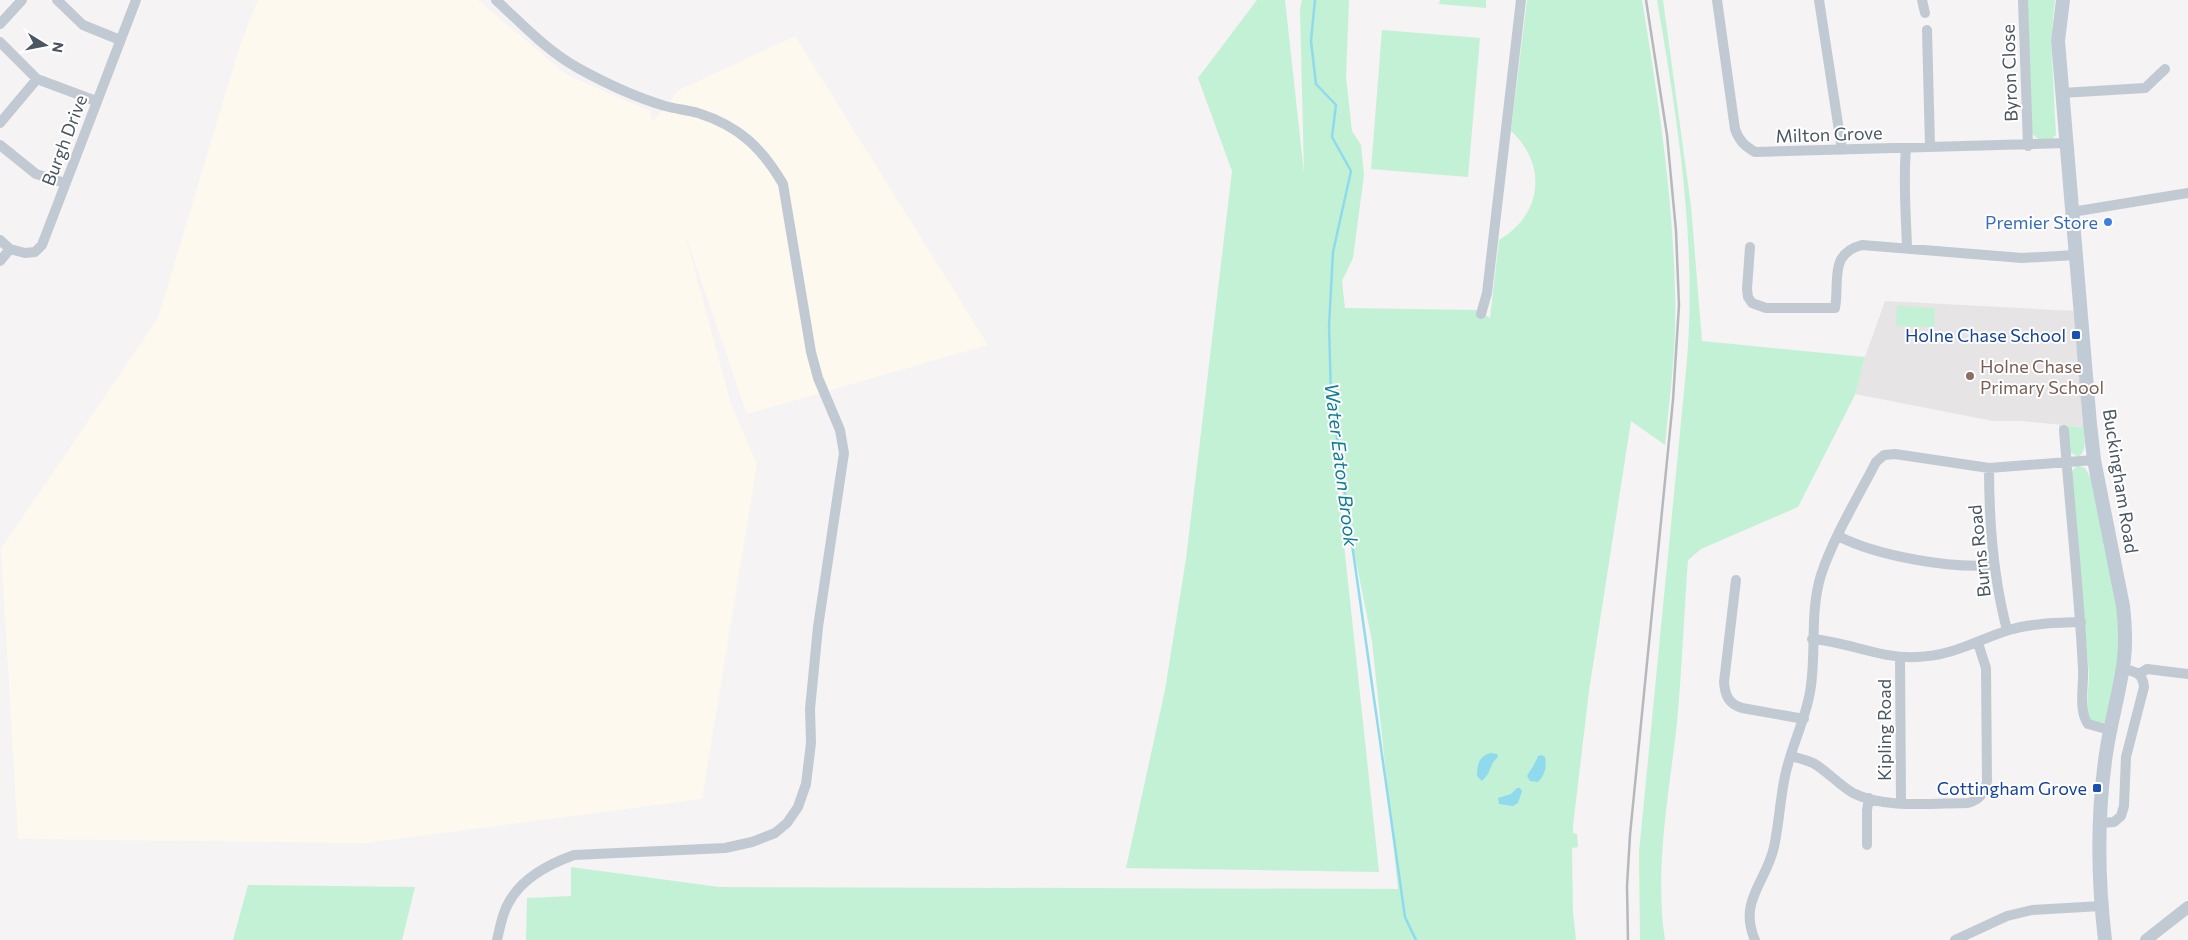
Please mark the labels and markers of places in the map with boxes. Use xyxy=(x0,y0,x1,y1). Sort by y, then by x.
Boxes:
place label: Premier Store xyxy=(1985,211,2098,233)
marker: Premier Store xyxy=(2102,216,2114,228)
place label: Holne Chase School xyxy=(1905,324,2066,346)
marker: Holne Chase School xyxy=(2070,329,2082,341)
place label: Holne Chase Primary School xyxy=(1980,355,2104,398)
marker: Holne Chase Primary School xyxy=(1964,370,1976,382)
place label: Cottingham Grove xyxy=(1937,777,2087,799)
marker: Cottingham Grove xyxy=(2091,782,2103,794)

